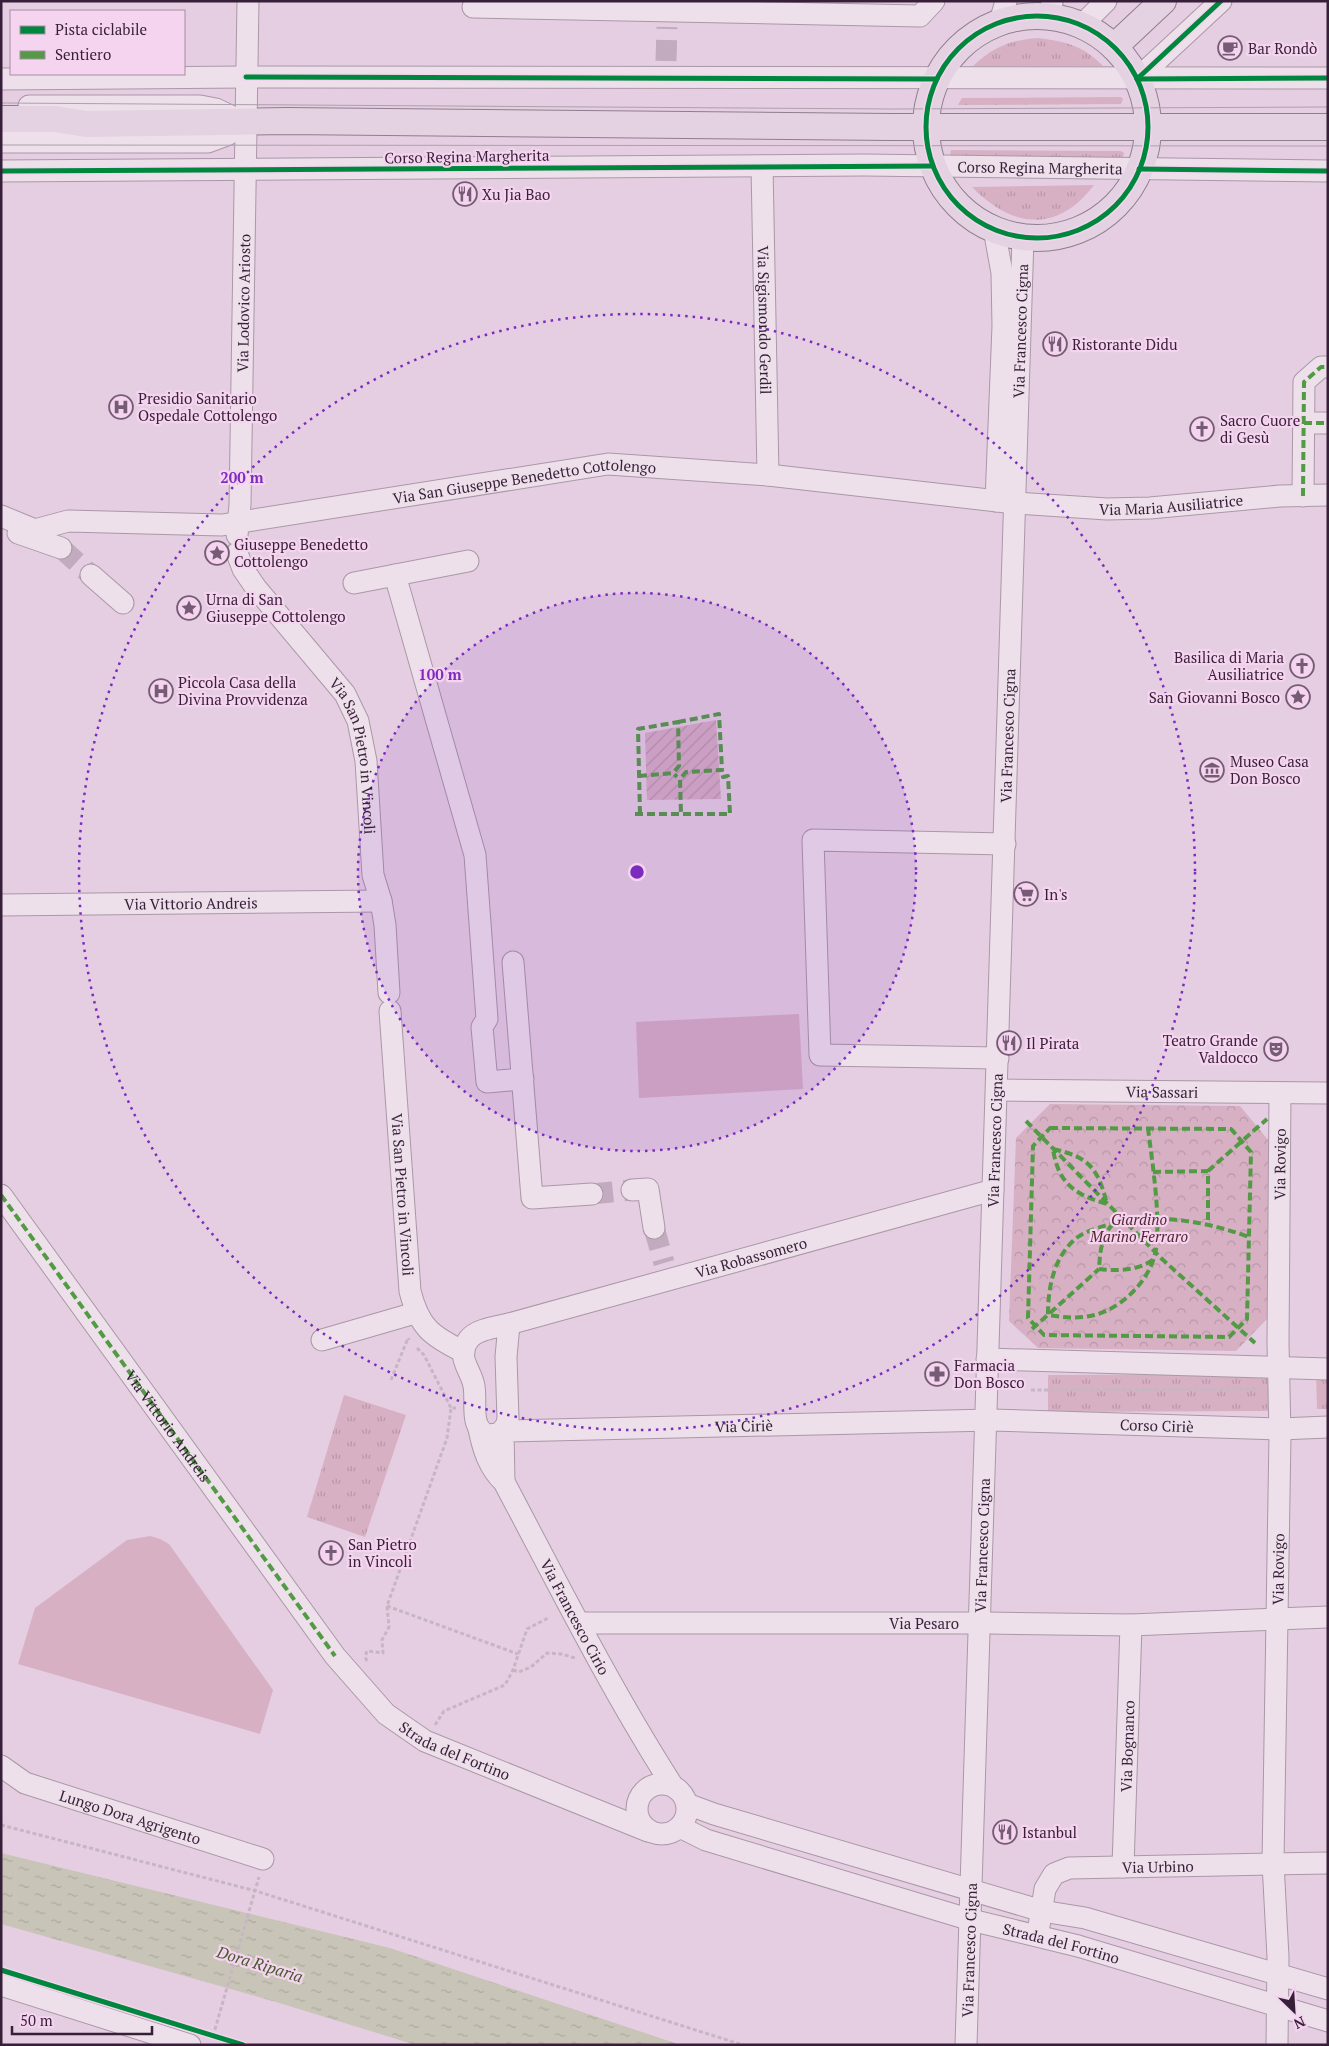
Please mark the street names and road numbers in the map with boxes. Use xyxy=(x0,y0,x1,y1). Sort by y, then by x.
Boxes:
street label: Corso Regina Margherita xyxy=(384,145,550,167)
street label: Corso Regina Margherita xyxy=(957,156,1123,178)
street label: Via Lodovico Ariosto xyxy=(232,234,254,373)
street label: Via Sigismondo Gerdil xyxy=(754,245,776,395)
street label: Via Francesco Cigna xyxy=(1008,263,1032,398)
street label: Via San Giuseppe Benedetto Cottolengo xyxy=(391,454,657,508)
street label: Via Maria Ausiliatrice xyxy=(1098,489,1244,519)
street label: Via Francesco Cigna xyxy=(995,668,1019,803)
street label: Via San Pietro in Vincoli xyxy=(325,673,380,835)
street label: Via Vittorio Andreis xyxy=(124,892,258,914)
street label: Via Francesco Cigna xyxy=(982,1072,1007,1208)
street label: Via Sassari xyxy=(1126,1081,1198,1102)
street label: Via San Pietro in Vincoli xyxy=(387,1113,419,1277)
street label: Via Rovigo xyxy=(1269,1128,1290,1200)
street label: Via Robassomero xyxy=(693,1232,809,1282)
street label: Via Vittorio Andreis xyxy=(121,1366,215,1486)
street label: Corso Ciriè xyxy=(1120,1414,1194,1436)
street label: Via Ciriè xyxy=(715,1415,773,1436)
street label: Via Francesco Cigna xyxy=(970,1477,994,1613)
street label: Via Rovigo xyxy=(1267,1533,1288,1605)
street label: Via Francesco Cirio xyxy=(536,1555,615,1678)
street label: Via Pesaro xyxy=(889,1613,959,1633)
street label: Via Bognanco xyxy=(1115,1700,1139,1792)
street label: Strada del Fortino xyxy=(395,1716,513,1784)
street label: Lungo Dora Agrigento xyxy=(57,1785,204,1849)
street label: Via Urbino xyxy=(1122,1856,1194,1877)
street label: Via Francesco Cigna xyxy=(957,1882,981,2018)
street label: Strada del Fortino xyxy=(1001,1918,1122,1968)

